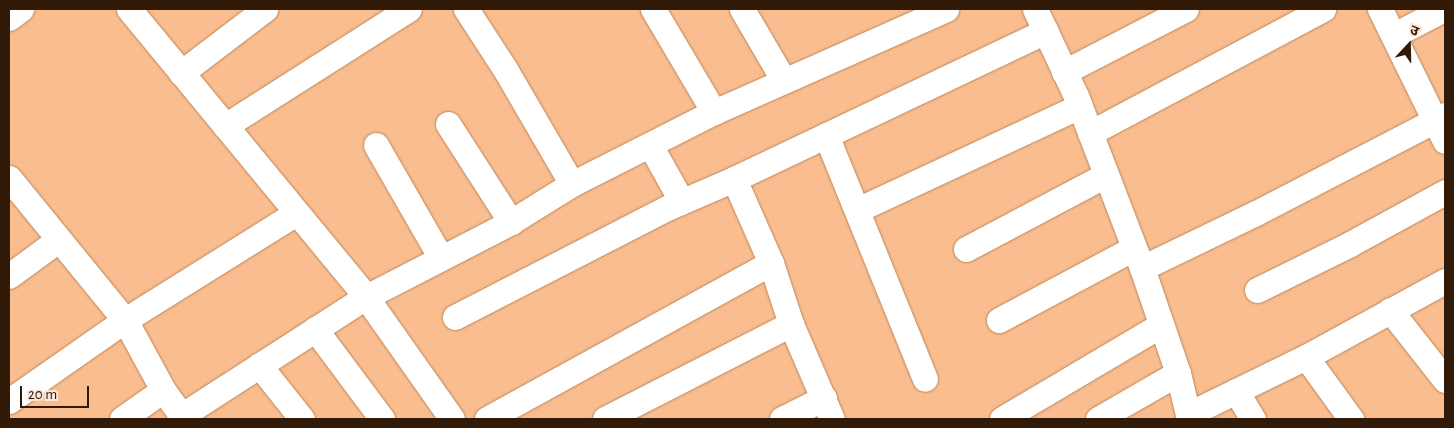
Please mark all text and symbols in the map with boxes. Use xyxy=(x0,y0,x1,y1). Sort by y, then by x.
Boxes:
north arrow xyxy=(1384,20,1434,70)
text: उ xyxy=(1408,23,1421,39)
scale bar xyxy=(22,376,91,408)
text: 20 m xyxy=(28,387,57,402)

